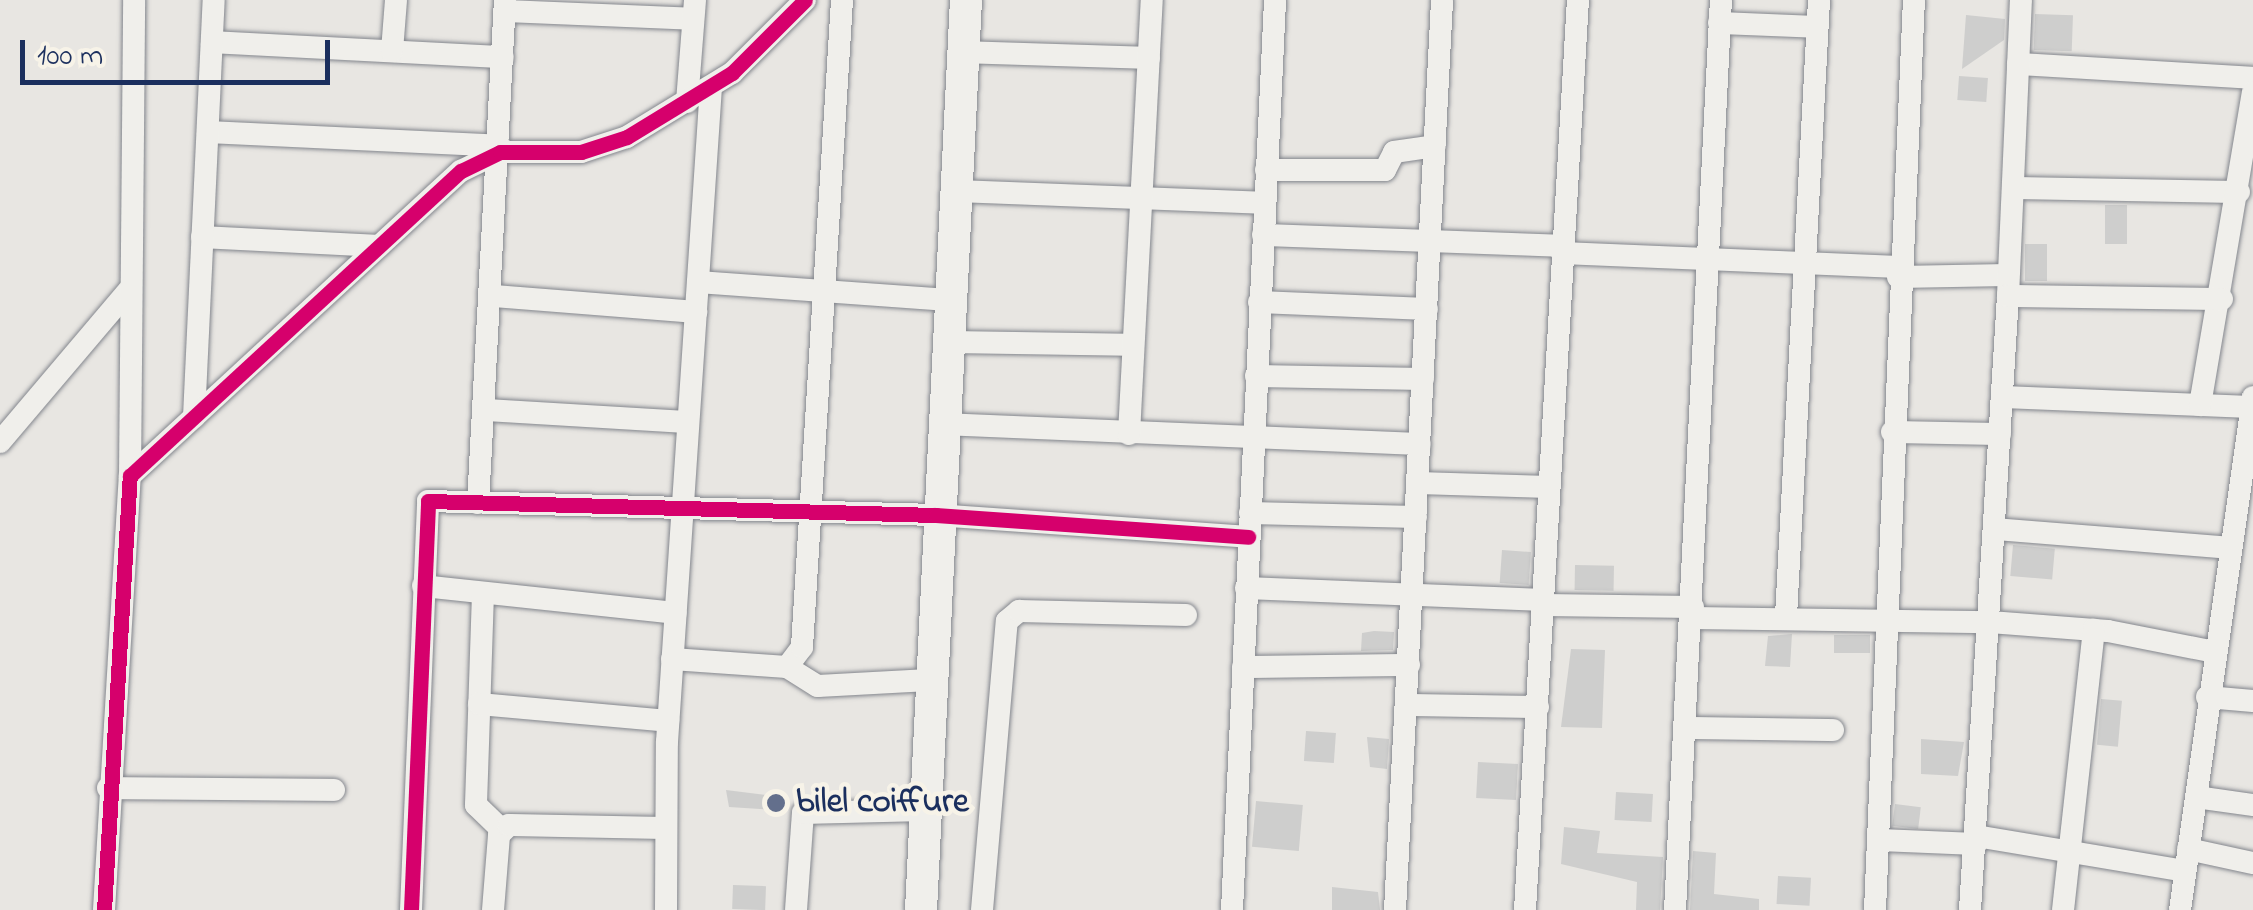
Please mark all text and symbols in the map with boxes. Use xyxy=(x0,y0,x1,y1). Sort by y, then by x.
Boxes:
scale bar xyxy=(25,20,335,82)
text: 100 m xyxy=(37,35,103,79)
place label: bilel coiffure xyxy=(796,782,969,824)
marker: bilel coiffure xyxy=(765,792,787,814)

